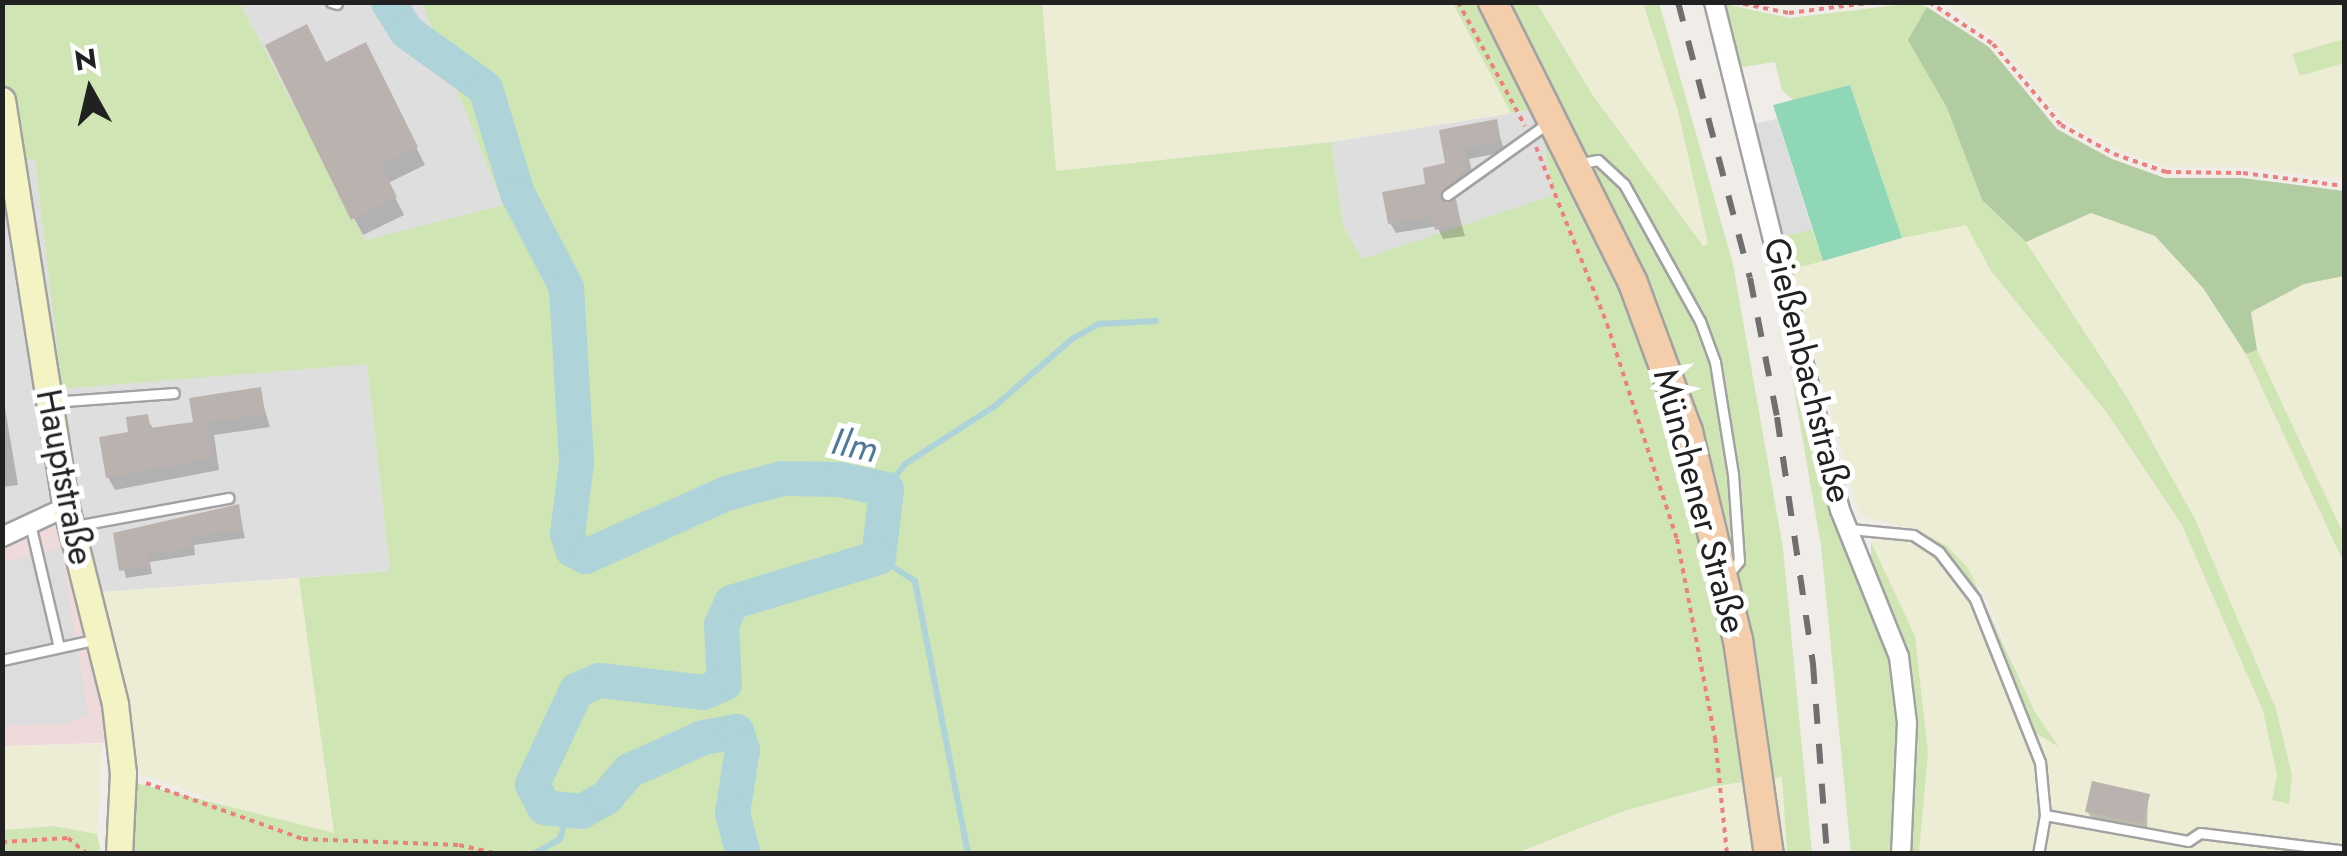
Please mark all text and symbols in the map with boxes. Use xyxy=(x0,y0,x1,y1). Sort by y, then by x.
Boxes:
text: N xyxy=(72,38,100,82)
north arrow xyxy=(40,40,140,140)
street label: Gießenbachstraße xyxy=(1755,233,1861,507)
street label: Münchener Straße xyxy=(1645,365,1755,637)
street label: Hauptstraße xyxy=(27,386,103,568)
water label: Ilm xyxy=(828,418,882,472)

